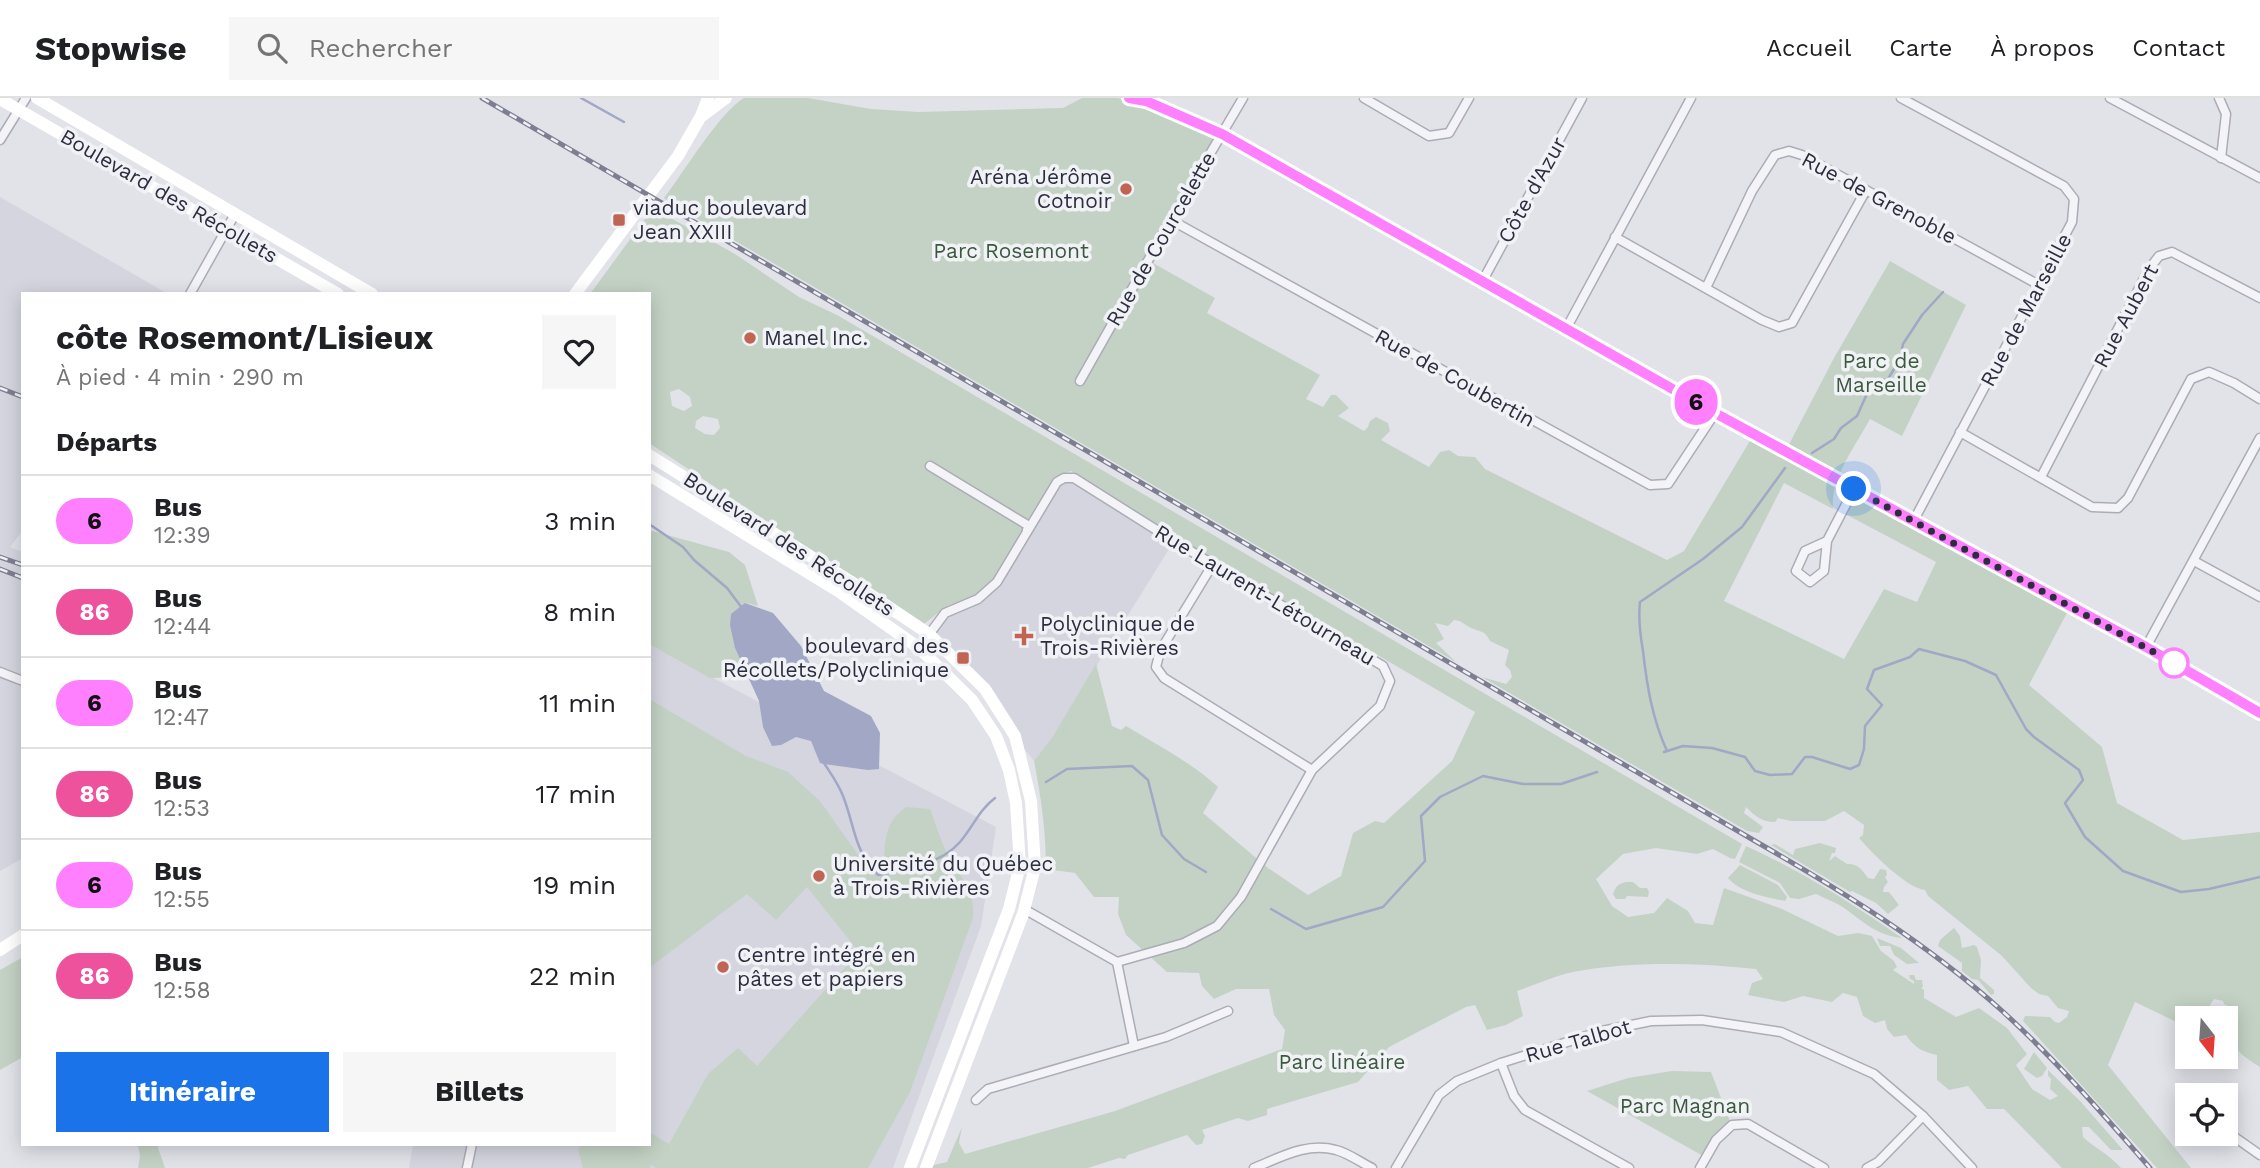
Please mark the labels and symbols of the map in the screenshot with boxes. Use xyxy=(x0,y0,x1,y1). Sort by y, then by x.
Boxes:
street label: Boulevard des Récollets xyxy=(56,123,282,268)
street label: Côte d'Azur xyxy=(1492,132,1571,247)
street label: Rue de Grenoble xyxy=(1798,146,1961,249)
street label: Rue de Courcelette xyxy=(1100,147,1221,330)
place label: Aréna Jérôme Cotnoir xyxy=(970,164,1112,213)
marker: Aréna Jérôme Cotnoir xyxy=(1118,181,1134,197)
place label: viaduc boulevard Jean XXIII xyxy=(633,195,807,244)
marker: viaduc boulevard Jean XXIII xyxy=(611,212,627,228)
street label: Rue de Marseille xyxy=(1975,229,2076,391)
park label: Parc Rosemont xyxy=(933,238,1089,263)
street label: Rue Aubert xyxy=(2088,259,2163,372)
street label: Rue de Coubertin xyxy=(1371,323,1540,432)
place label: Manel Inc. xyxy=(764,325,868,350)
marker: Manel Inc. xyxy=(742,330,758,346)
park label: Parc de Marseille xyxy=(1835,348,1927,397)
line badge: 6 xyxy=(1673,379,1719,425)
street label: Boulevard des Récollets xyxy=(679,466,900,621)
your location xyxy=(1836,471,1871,506)
street label: Rue Laurent-Létourneau xyxy=(1150,519,1380,670)
place label: Polyclinique de Trois-Rivières xyxy=(1040,611,1195,660)
marker: Polyclinique de Trois-Rivières xyxy=(1014,626,1034,646)
place label: boulevard des Récollets/Polyclinique xyxy=(723,633,949,682)
unlabelled marker xyxy=(2159,648,2189,678)
marker: boulevard des Récollets/Polyclinique xyxy=(955,650,971,666)
place label: Université du Québec à Trois-Rivières xyxy=(833,851,1053,900)
marker: Université du Québec à Trois-Rivières xyxy=(811,868,827,884)
place label: Centre intégré en pâtes et papiers xyxy=(737,942,916,991)
marker: Centre intégré en pâtes et papiers xyxy=(715,959,731,975)
north arrow xyxy=(2175,1006,2238,1069)
street label: Rue Talbot xyxy=(1522,1013,1634,1068)
park label: Parc linéaire xyxy=(1279,1049,1405,1074)
park label: Parc Magnan xyxy=(1620,1093,1750,1118)

